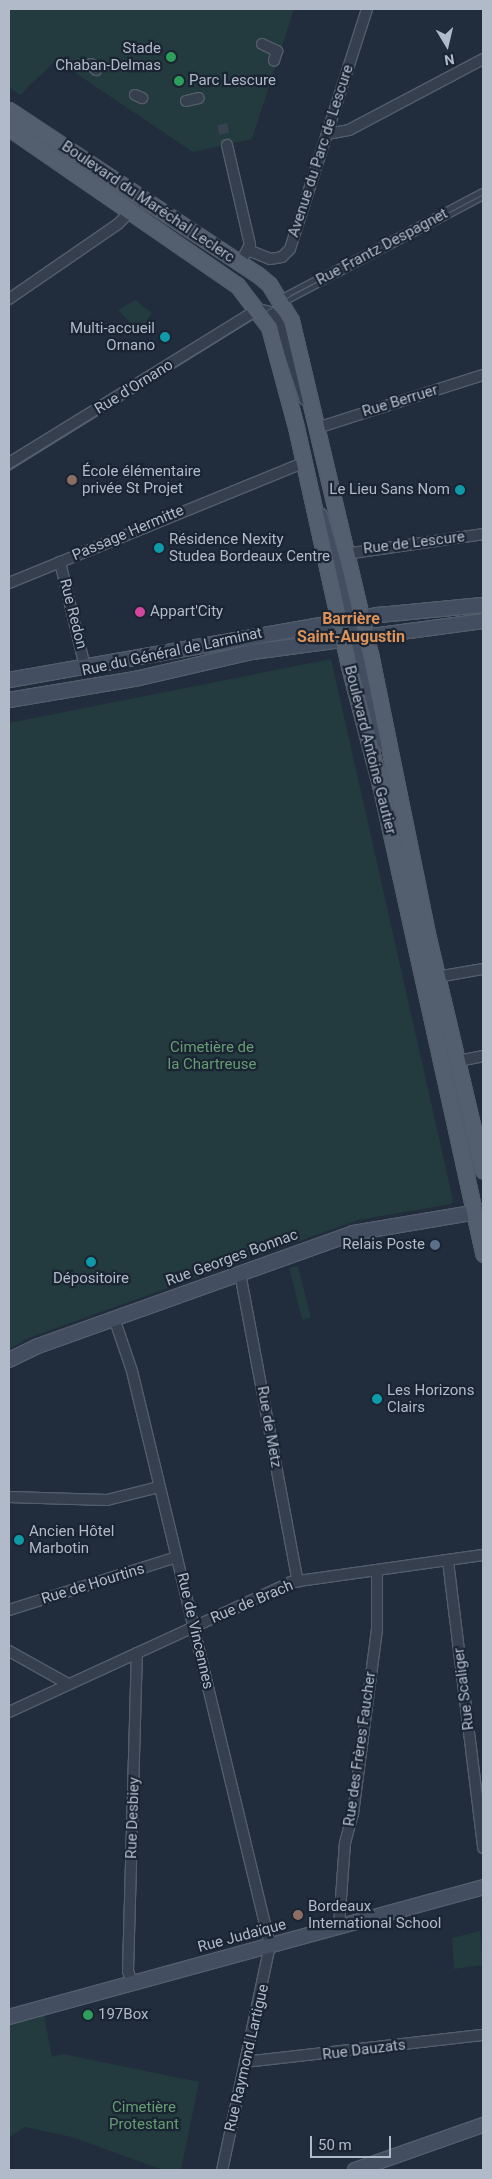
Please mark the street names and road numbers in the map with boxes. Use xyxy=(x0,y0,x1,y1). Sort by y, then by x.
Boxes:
street label: Avenue du Parc de Lescure xyxy=(285,63,357,239)
street label: Boulevard du Maréchal Leclerc xyxy=(58,137,238,267)
street label: Rue Frantz Despagnet xyxy=(313,205,451,289)
street label: Rue d'Ornano xyxy=(92,356,176,418)
street label: Rue Berruer xyxy=(360,381,440,421)
street label: Passage Hermitte xyxy=(69,501,187,565)
street label: Rue de Lescure xyxy=(362,528,466,558)
street label: Rue Redon xyxy=(56,577,90,651)
street label: Rue du Général de Larminat xyxy=(80,624,264,680)
street label: Boulevard Antoine Gautier xyxy=(340,664,400,836)
street label: Rue Georges Bonnac xyxy=(164,1226,300,1290)
street label: Rue de Metz xyxy=(253,1385,285,1469)
street label: Rue de Hourtins xyxy=(39,1560,147,1608)
street label: Rue de Vincennes xyxy=(173,1571,217,1691)
street label: Rue de Brach xyxy=(208,1577,296,1627)
street label: Rue Scaliger xyxy=(450,1647,478,1731)
street label: Rue des Frères Faucher xyxy=(340,1670,380,1828)
street label: Rue Desbiey xyxy=(123,1777,143,1859)
street label: Rue Judaïque xyxy=(196,1916,288,1956)
street label: Rue Raymond Lartigue xyxy=(221,1983,273,2133)
street label: Rue Dauzats xyxy=(321,2036,407,2064)

